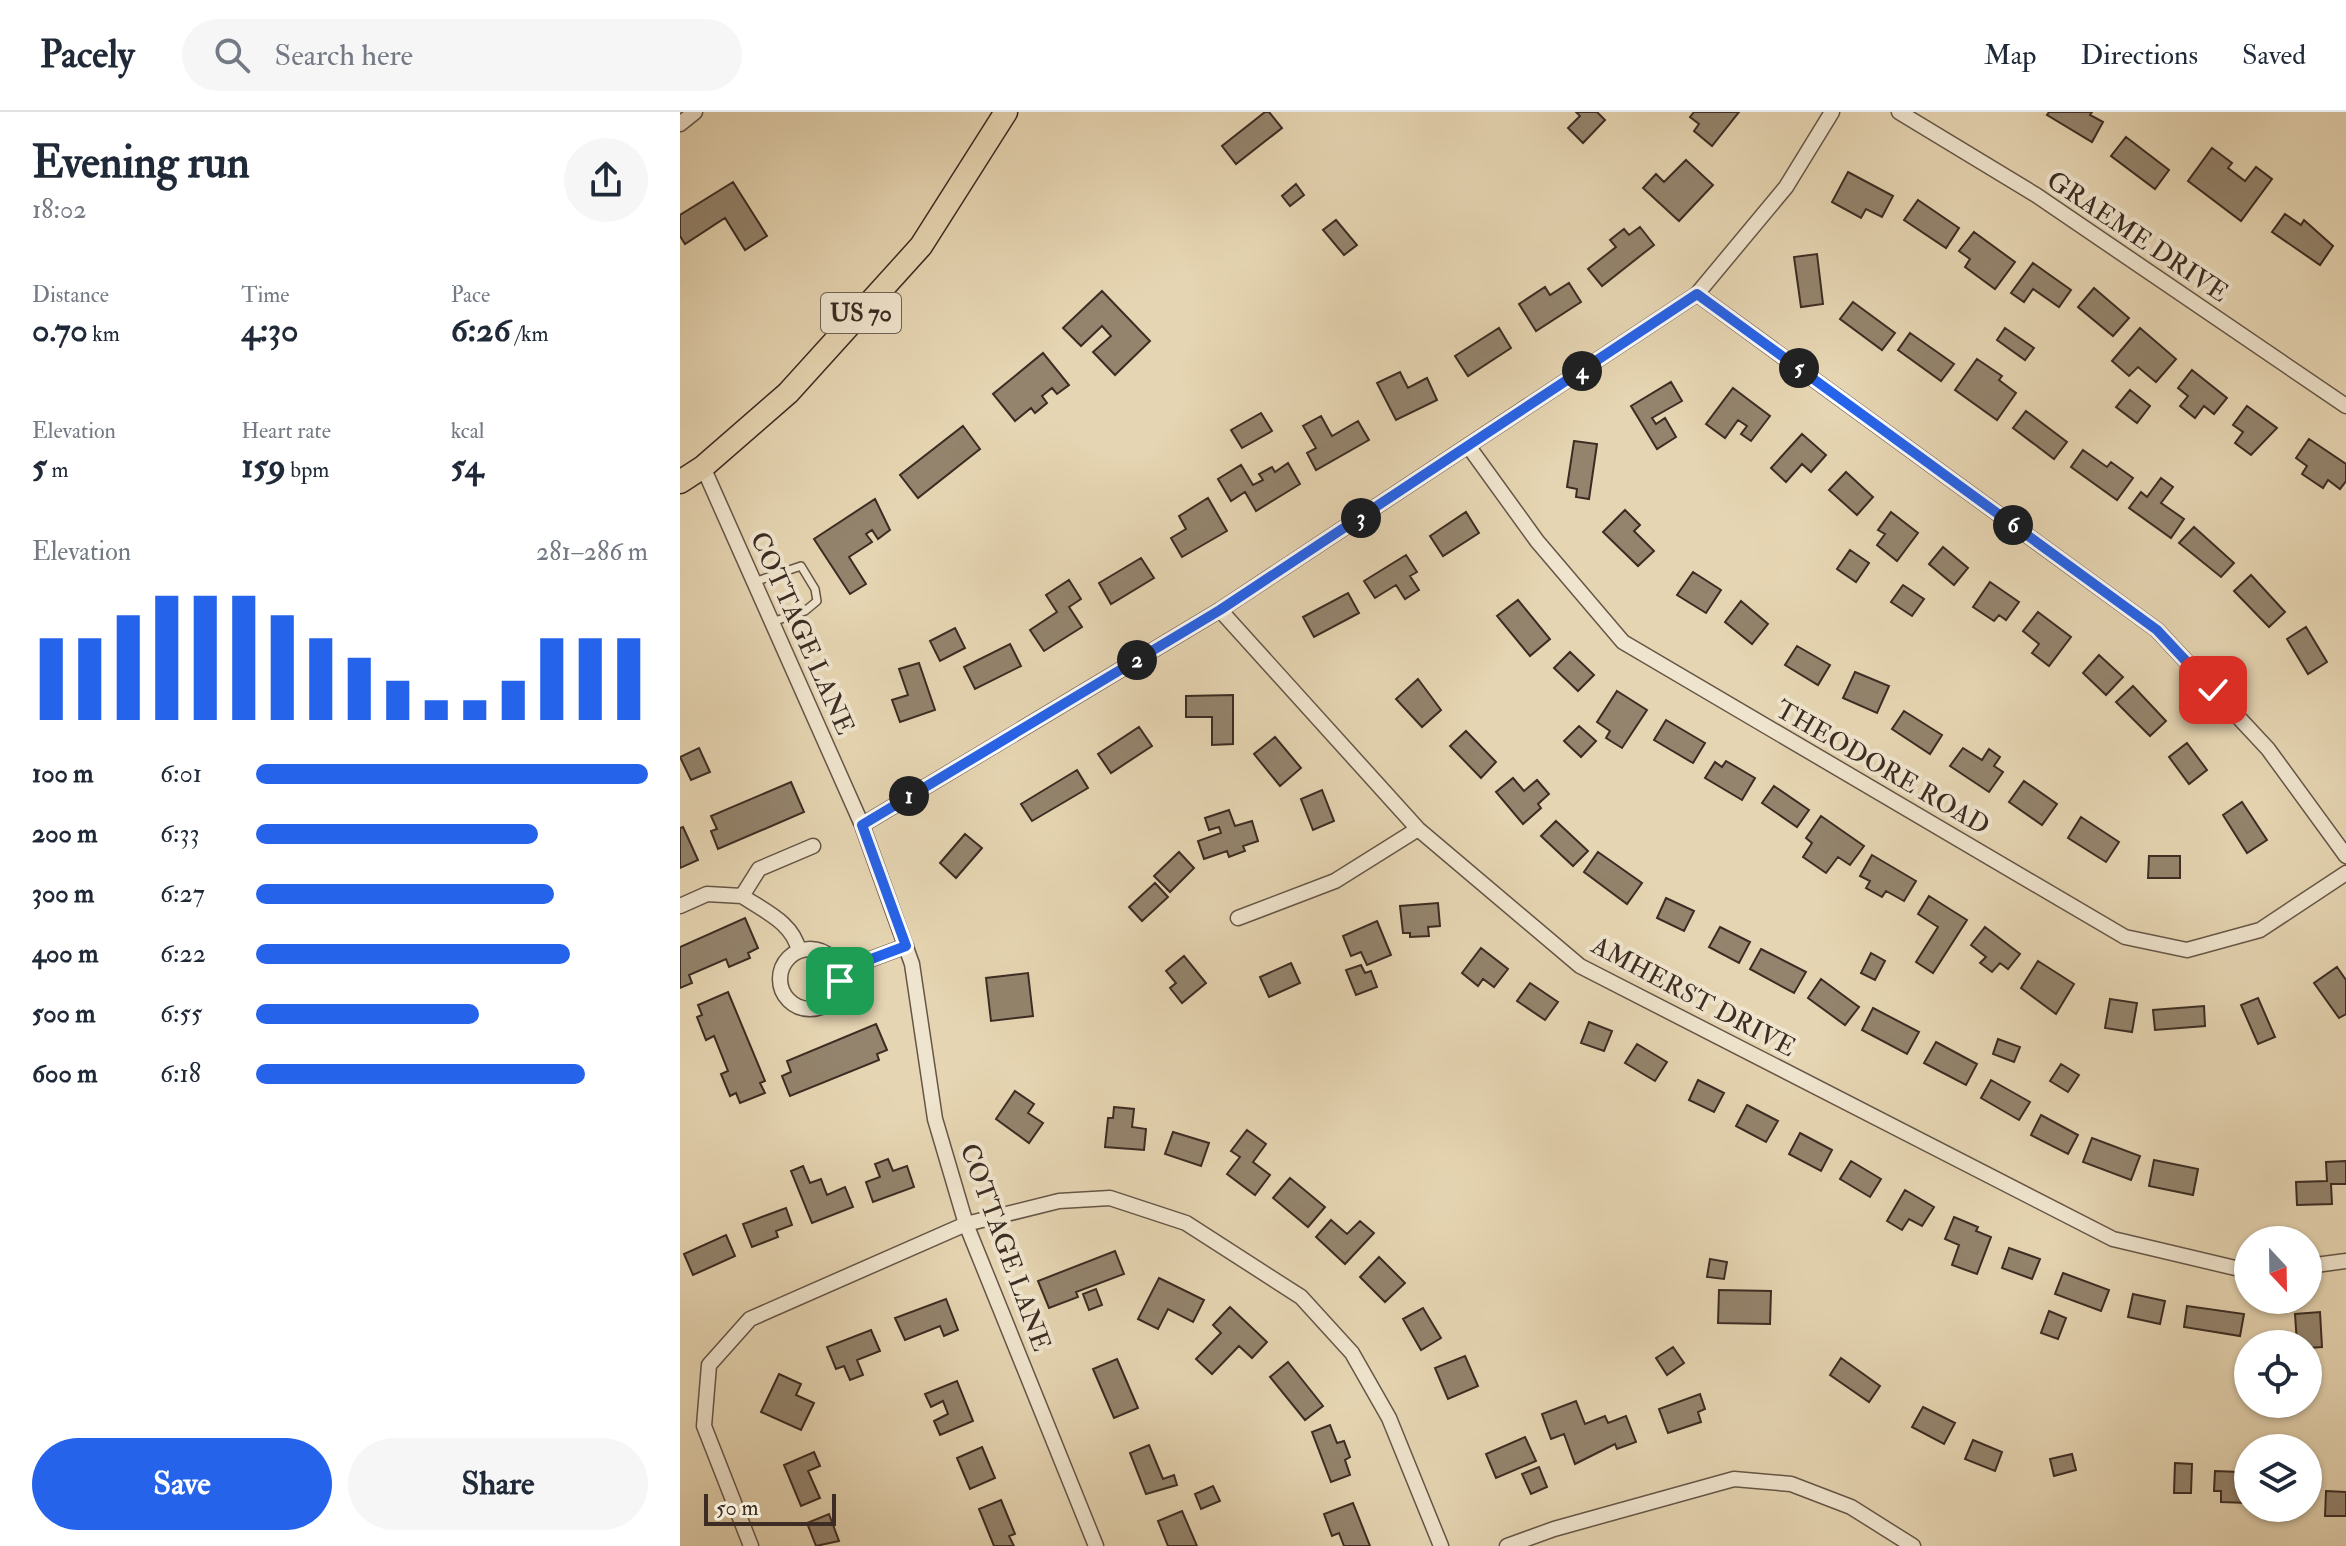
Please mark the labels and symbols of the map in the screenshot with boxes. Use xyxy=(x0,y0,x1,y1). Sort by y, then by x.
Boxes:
street label: GRAEME DRIVE xyxy=(2041,164,2234,309)
road number: US 70 xyxy=(821,293,901,333)
pin: 5 xyxy=(1779,348,1819,388)
pin: 4 xyxy=(1562,351,1602,391)
pin: 3 xyxy=(1341,498,1381,538)
pin: 6 xyxy=(1993,505,2033,545)
street label: COTTAGE LANE xyxy=(743,527,861,740)
pin: 2 xyxy=(1117,640,1157,680)
pin xyxy=(2179,656,2247,724)
street label: THEODORE ROAD xyxy=(1770,694,1995,842)
pin: 1 xyxy=(889,776,929,816)
street label: AMHERST DRIVE xyxy=(1585,929,1801,1064)
pin xyxy=(806,947,874,1015)
street label: COTTAGE LANE xyxy=(953,1139,1057,1355)
north arrow xyxy=(2234,1226,2322,1314)
scale bar xyxy=(704,1490,836,1526)

